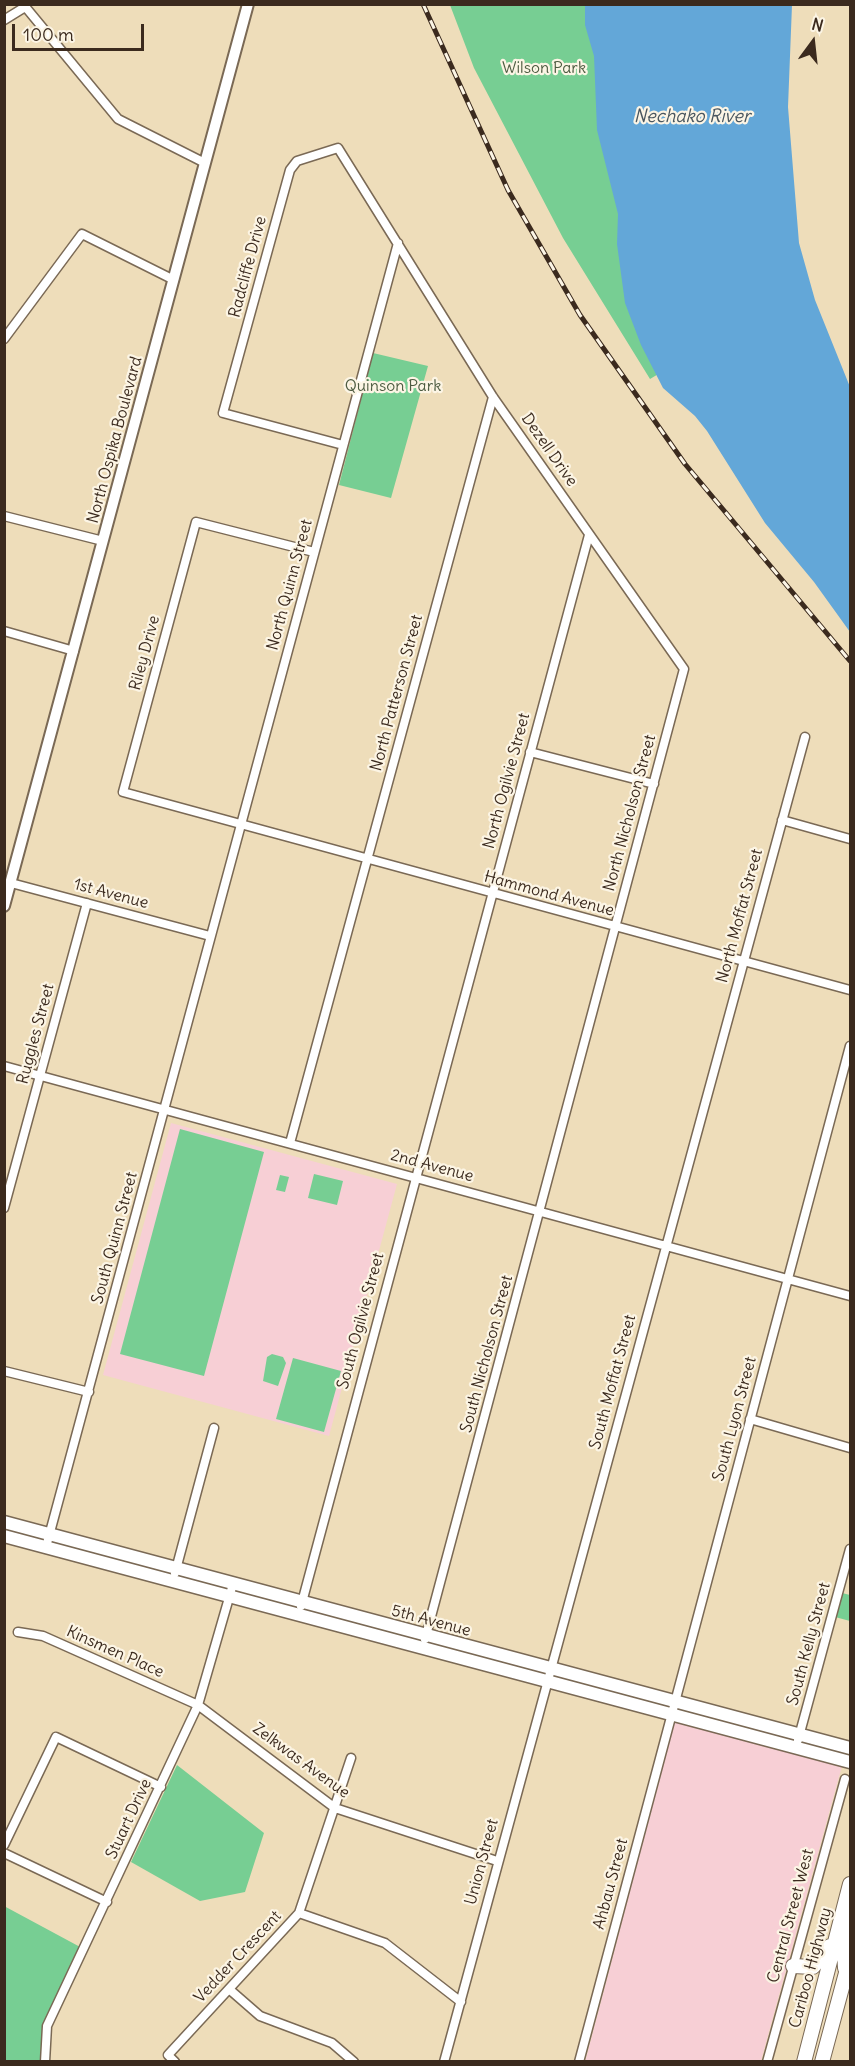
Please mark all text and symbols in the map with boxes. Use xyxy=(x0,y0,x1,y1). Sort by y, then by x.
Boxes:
scale bar xyxy=(15,12,147,50)
north arrow xyxy=(783,12,843,72)
text: N xyxy=(810,14,826,36)
text: 100 m xyxy=(23,23,74,46)
park label: Wilson Park xyxy=(502,58,586,78)
water label: Nechako River xyxy=(634,106,750,128)
street label: Radcliffe Drive xyxy=(225,214,271,320)
street label: North Ospika Boulevard xyxy=(83,355,147,525)
park label: Quinson Park xyxy=(345,376,441,396)
street label: Dezell Drive xyxy=(517,410,581,490)
street label: North Quinn Street xyxy=(263,517,317,653)
street label: Riley Drive xyxy=(126,613,164,693)
street label: North Patterson Street xyxy=(367,613,427,773)
street label: North Ogilvie Street xyxy=(480,711,534,851)
street label: North Nicholson Street xyxy=(600,733,660,893)
street label: North Moffat Street xyxy=(713,847,767,985)
street label: Hammond Avenue xyxy=(482,867,616,921)
street label: 1st Avenue xyxy=(72,875,150,913)
street label: Ruggles Street xyxy=(13,982,59,1086)
street label: 2nd Avenue xyxy=(389,1146,475,1186)
street label: South Quinn Street xyxy=(88,1170,142,1306)
street label: South Ogilvie Street xyxy=(334,1251,388,1391)
street label: South Nicholson Street xyxy=(457,1273,517,1435)
street label: South Moffat Street xyxy=(586,1313,640,1451)
street label: South Lyon Street xyxy=(709,1355,761,1483)
street label: South Kelly Street xyxy=(783,1580,835,1708)
street label: 5th Avenue xyxy=(389,1601,473,1641)
street label: Kinsmen Place xyxy=(63,1622,167,1682)
street label: Zelkwas Avenue xyxy=(249,1719,353,1803)
street label: Stuart Drive xyxy=(102,1776,156,1862)
street label: Union Street xyxy=(461,1817,503,1907)
street label: Ahbau Street xyxy=(590,1836,632,1932)
street label: Central Street West xyxy=(764,1847,818,1985)
street label: Cariboo Highway xyxy=(786,1906,836,2030)
street label: Vedder Crescent xyxy=(190,1907,286,2007)

